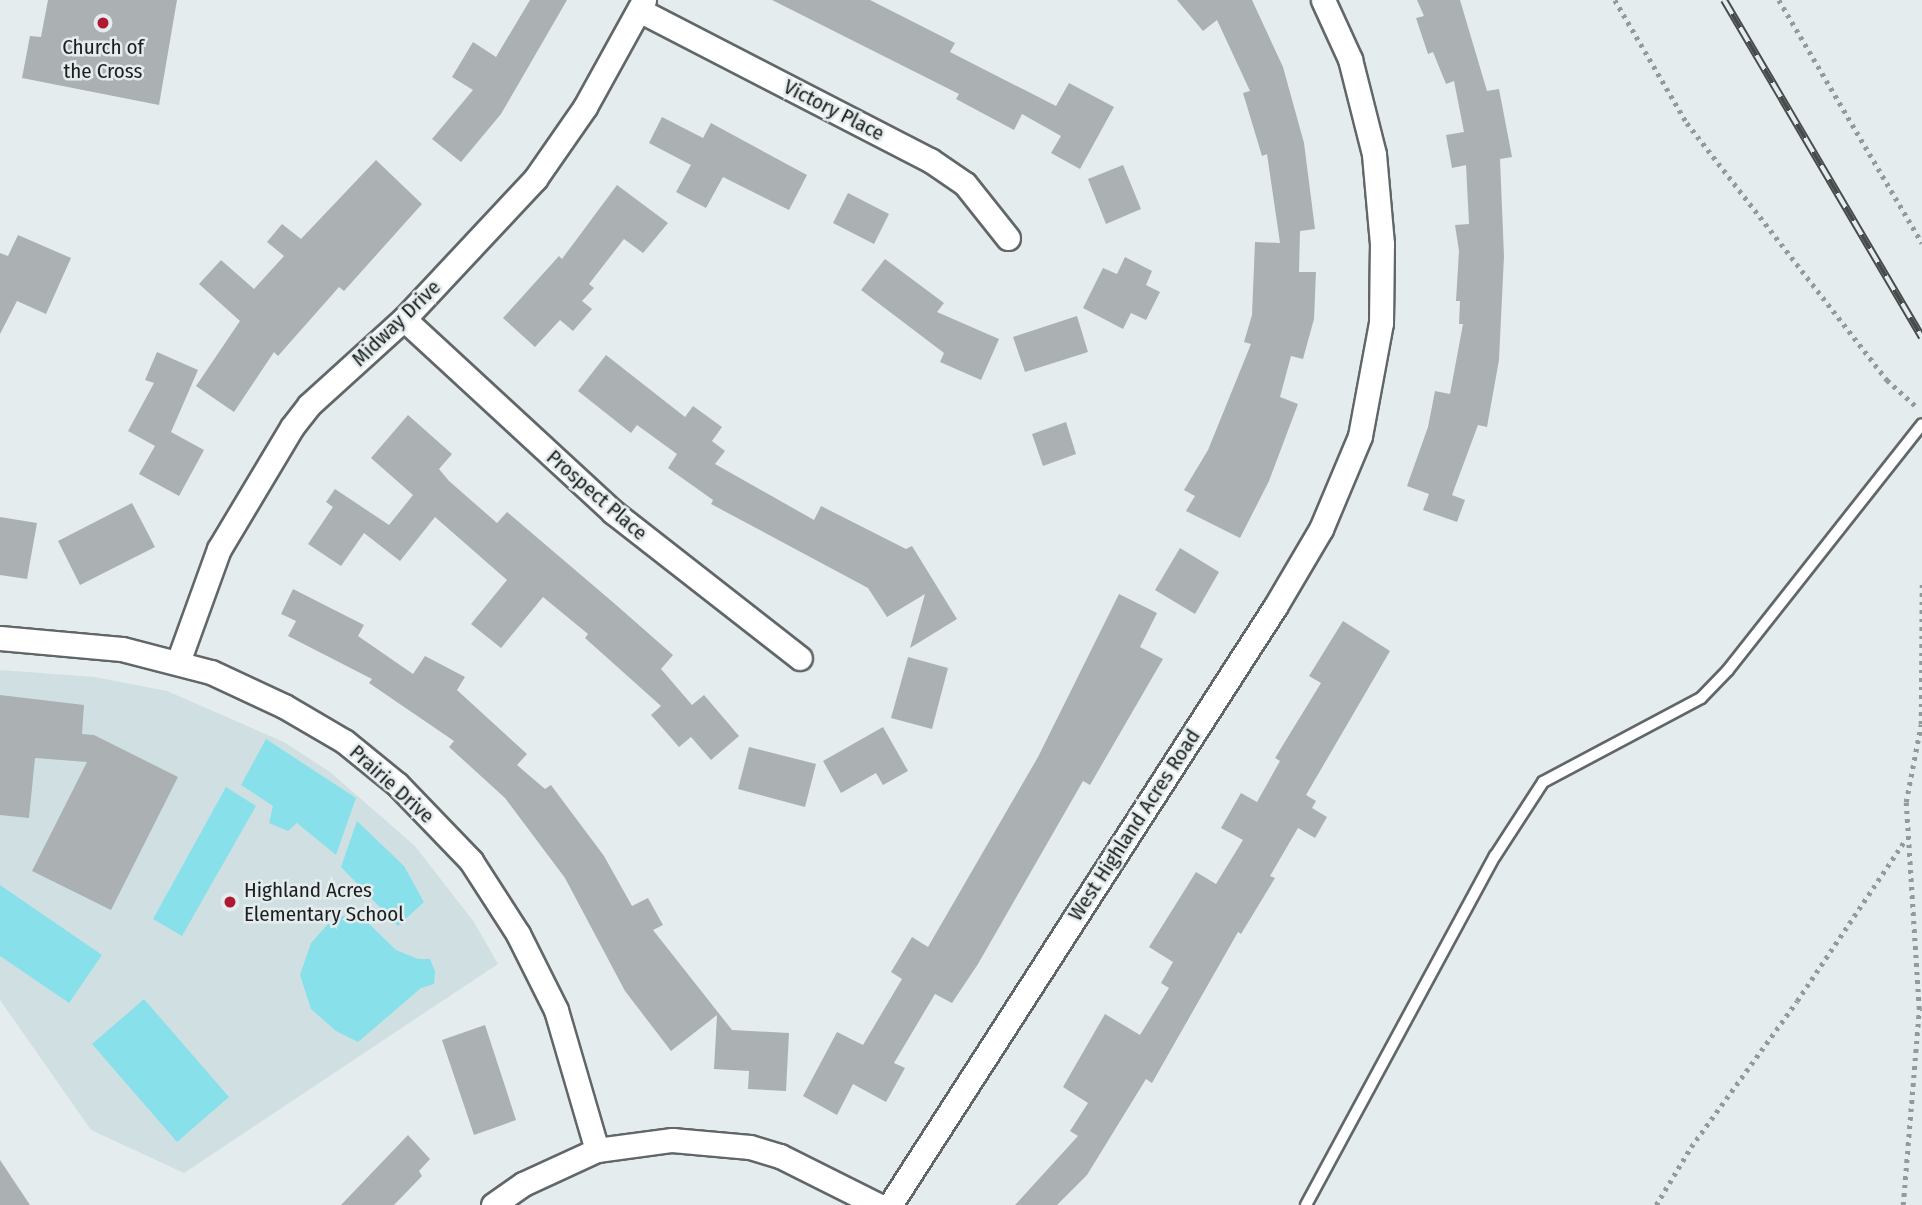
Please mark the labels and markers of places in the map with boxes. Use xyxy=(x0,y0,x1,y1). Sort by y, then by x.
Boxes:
marker: Church of the Cross xyxy=(95,15,111,31)
place label: Church of the Cross xyxy=(62,34,144,84)
place label: Highland Acres Elementary School xyxy=(244,877,404,927)
marker: Highland Acres Elementary School xyxy=(222,894,238,910)

